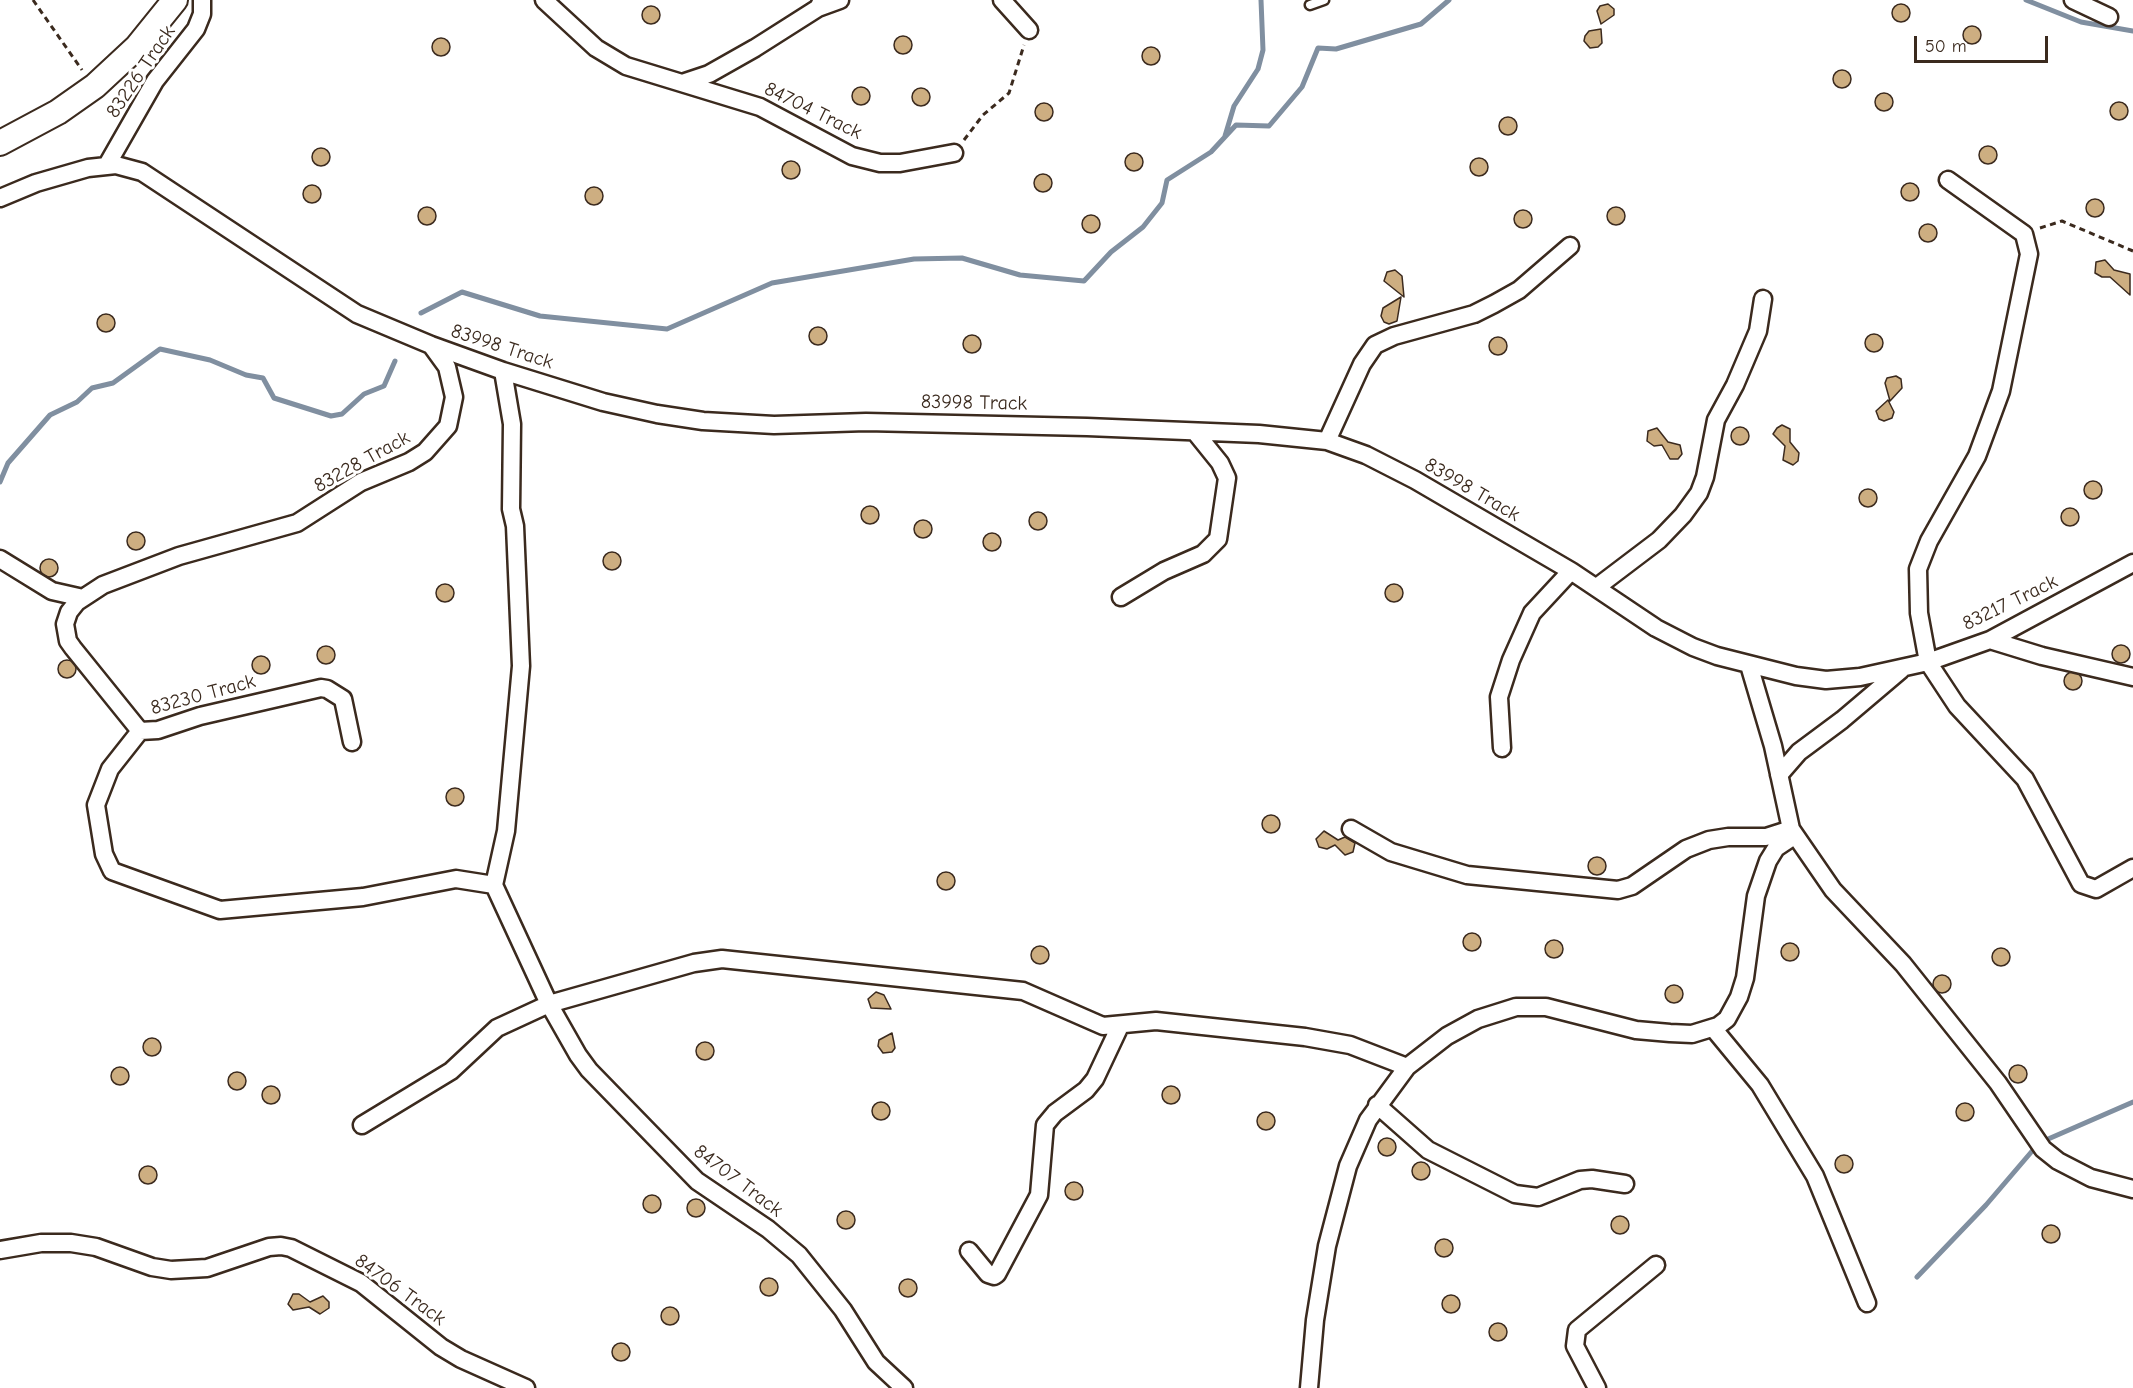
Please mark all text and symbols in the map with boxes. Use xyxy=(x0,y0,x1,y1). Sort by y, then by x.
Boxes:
street label: 83226 Track xyxy=(101,21,181,123)
scale bar xyxy=(1917,24,2050,62)
text: 50 m xyxy=(1925,36,1967,57)
street label: 84704 Track xyxy=(760,77,866,145)
street label: 83998 Track xyxy=(448,319,556,375)
street label: 83998 Track xyxy=(921,390,1027,416)
street label: 83228 Track xyxy=(310,426,414,498)
street label: 83998 Track xyxy=(1420,453,1524,527)
street label: 83217 Track xyxy=(1959,570,2061,636)
street label: 83230 Track xyxy=(148,669,258,721)
street label: 84707 Track xyxy=(689,1140,787,1222)
street label: 84706 Track xyxy=(350,1249,450,1331)

